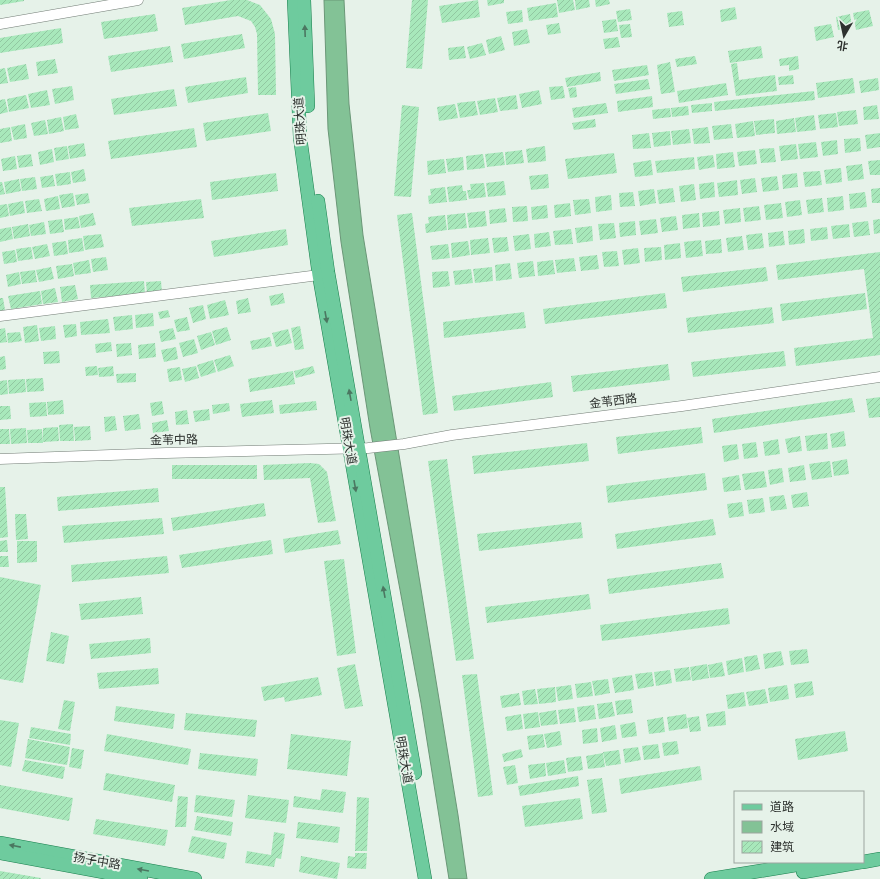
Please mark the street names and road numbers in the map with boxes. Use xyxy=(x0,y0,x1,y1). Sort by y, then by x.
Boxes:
street label: 明珠大道 xyxy=(291,97,309,145)
street label: 金苇西路 xyxy=(588,391,638,411)
street label: 明珠大道 xyxy=(337,416,359,466)
street label: 金苇中路 xyxy=(150,433,198,447)
street label: 明珠大道 xyxy=(393,735,415,785)
street label: 扬子中路 xyxy=(72,850,122,872)

